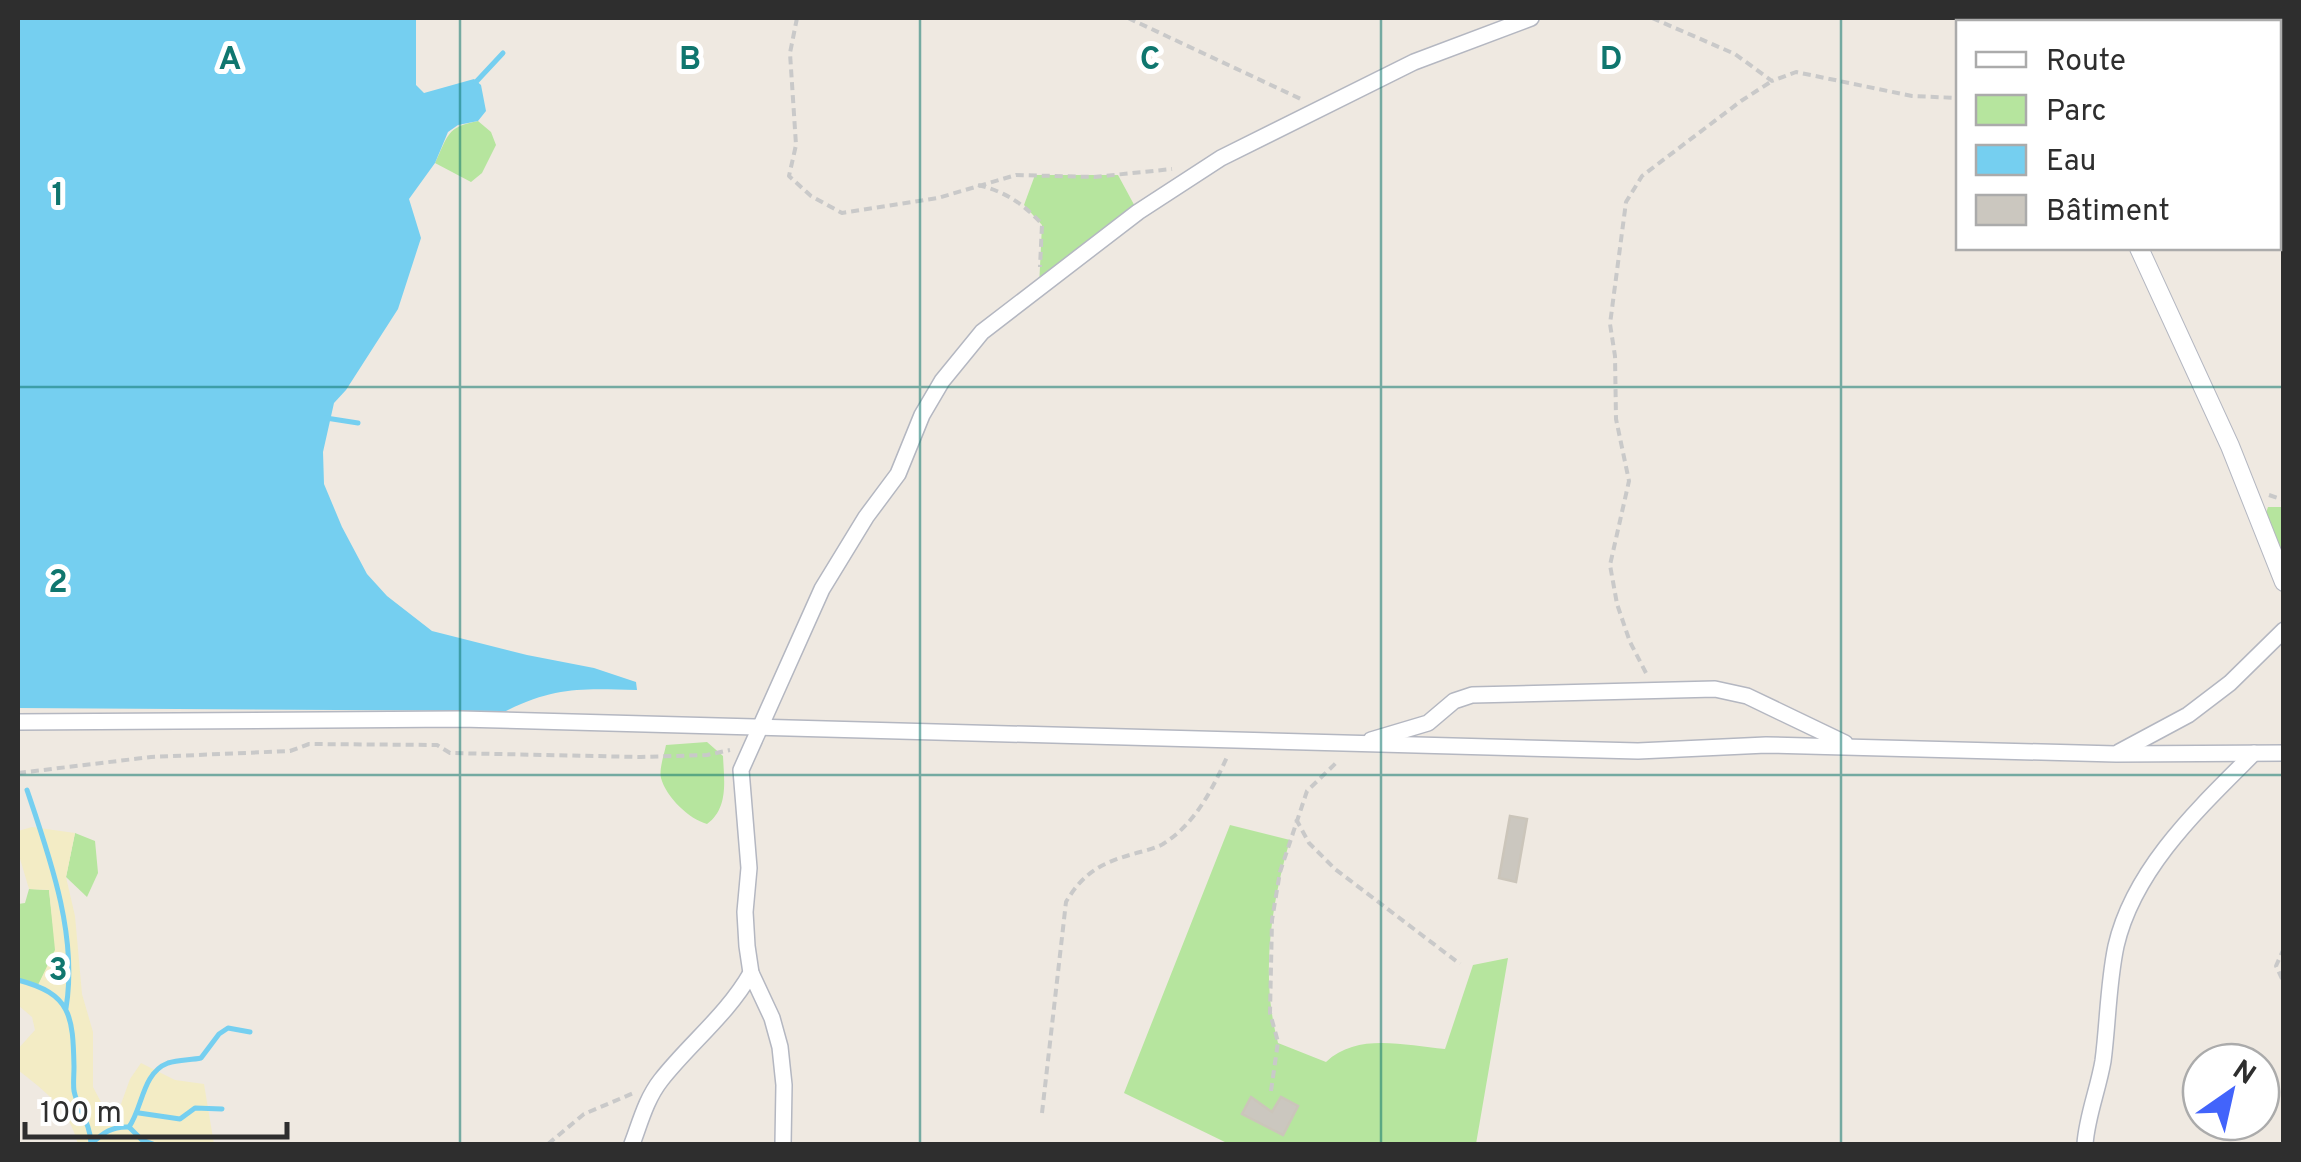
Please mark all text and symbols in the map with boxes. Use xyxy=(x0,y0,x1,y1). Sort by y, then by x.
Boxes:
legend xyxy=(1956,20,2281,250)
text: A xyxy=(219,41,241,81)
text: B xyxy=(679,41,701,81)
text: C xyxy=(1140,41,1160,81)
text: D xyxy=(1600,41,1622,81)
text: Route xyxy=(2046,44,2126,81)
text: Parc xyxy=(2046,94,2106,131)
text: Eau xyxy=(2046,144,2097,181)
text: 1 xyxy=(52,177,64,217)
text: Bâtiment xyxy=(2046,194,2170,231)
text: 2 xyxy=(48,564,68,604)
text: 3 xyxy=(48,952,68,992)
north arrow xyxy=(2181,1042,2281,1142)
text: N xyxy=(2225,1053,2262,1094)
scale bar xyxy=(25,1077,288,1139)
text: 100 m xyxy=(40,1096,122,1133)

